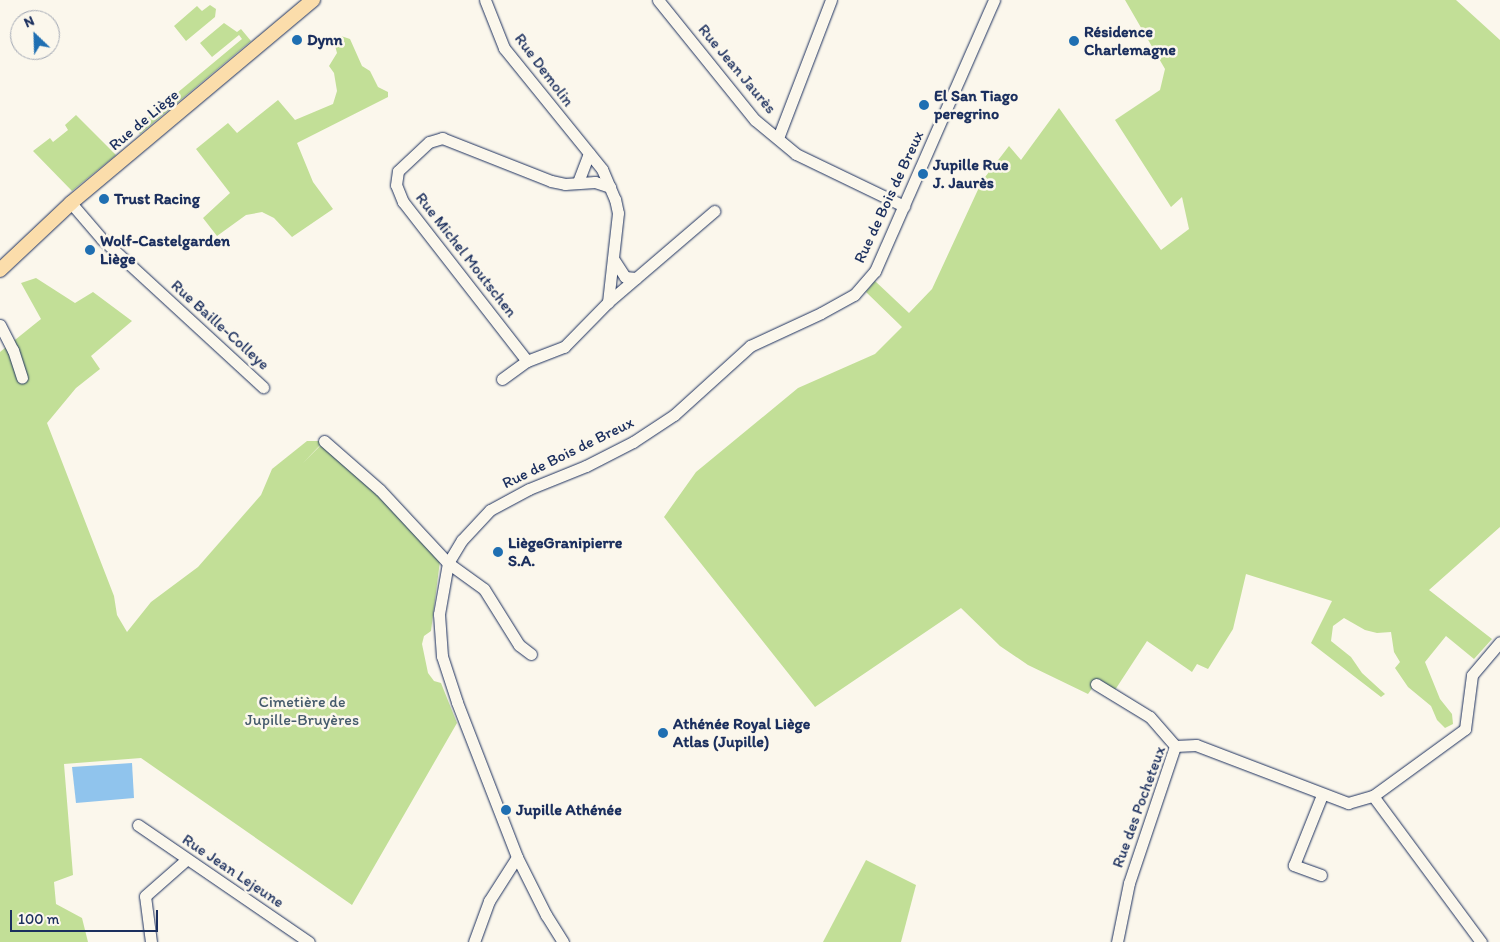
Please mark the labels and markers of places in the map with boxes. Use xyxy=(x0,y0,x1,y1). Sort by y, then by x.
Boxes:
place label: Résidence Charlemagne xyxy=(1084,22,1176,60)
place label: Dynn xyxy=(307,30,343,50)
marker: Dynn xyxy=(291,34,303,46)
marker: Résidence Charlemagne xyxy=(1068,35,1080,47)
place label: El San Tiago peregrino xyxy=(934,86,1018,124)
marker: El San Tiago peregrino xyxy=(918,99,930,111)
place label: Jupille Rue J. Jaurès xyxy=(933,155,1009,193)
marker: Jupille Rue J. Jaurès xyxy=(917,168,929,180)
place label: Trust Racing xyxy=(114,189,200,209)
marker: Trust Racing xyxy=(98,193,110,205)
place label: Wolf-Castelgarden Liège xyxy=(100,231,230,269)
marker: Wolf-Castelgarden Liège xyxy=(84,244,96,256)
place label: LiègeGranipierre S.A. xyxy=(508,533,622,571)
marker: LiègeGranipierre S.A. xyxy=(492,546,504,558)
place label: Athénée Royal Liège Atlas (Jupille) xyxy=(673,714,810,752)
marker: Athénée Royal Liège Atlas (Jupille) xyxy=(657,727,669,739)
place label: Jupille Athénée xyxy=(516,800,622,820)
marker: Jupille Athénée xyxy=(500,804,512,816)

